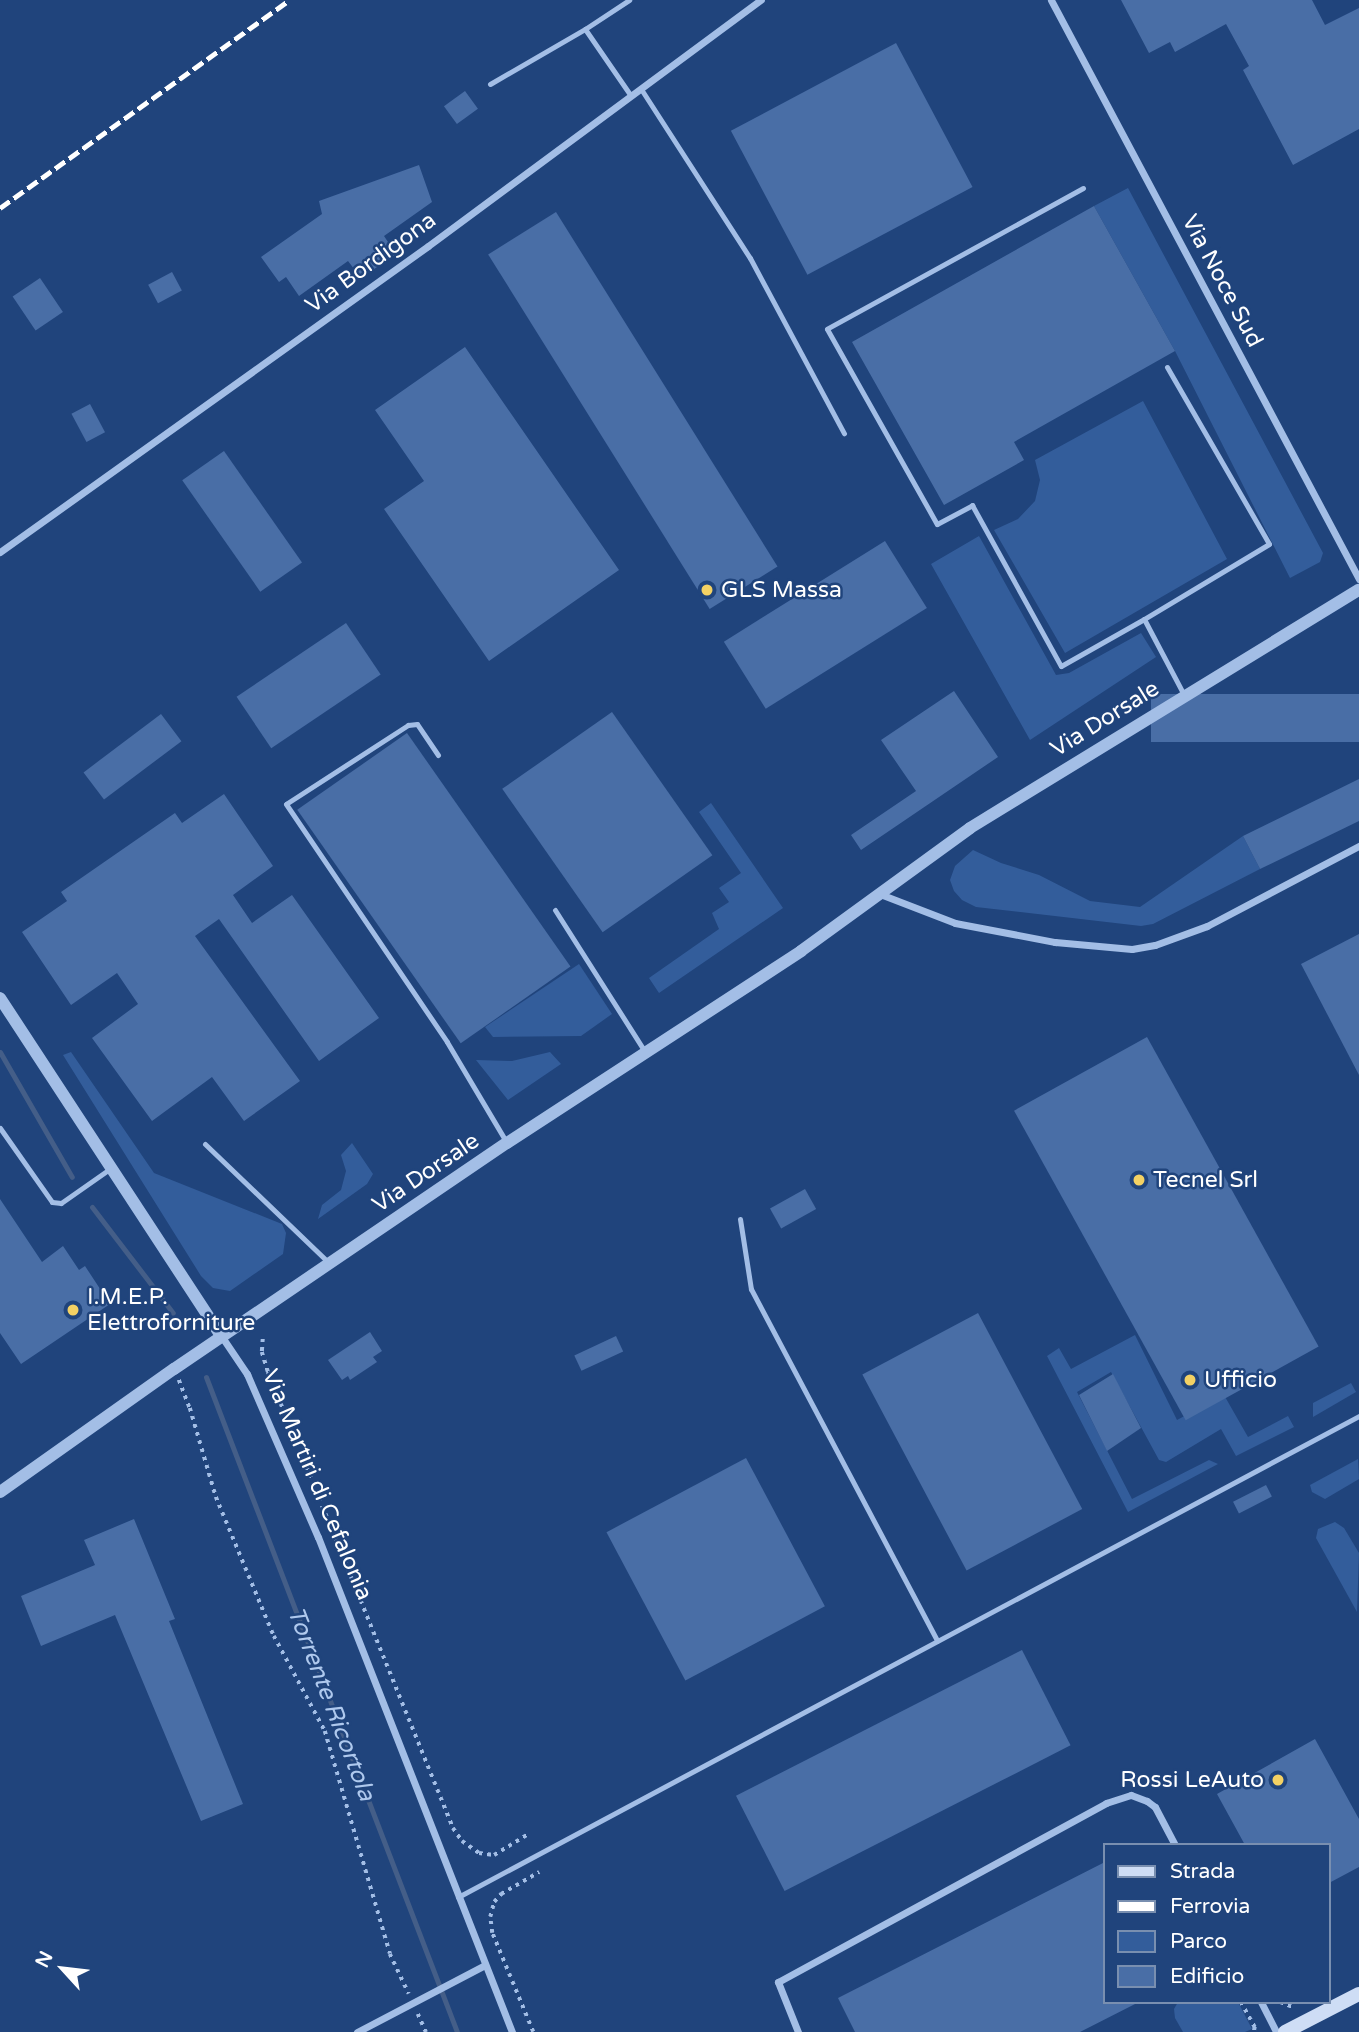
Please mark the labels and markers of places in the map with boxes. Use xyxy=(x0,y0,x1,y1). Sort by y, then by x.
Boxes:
place label: GLS Massa xyxy=(721,576,842,604)
marker: GLS Massa xyxy=(699,582,715,598)
place label: Tecnel Srl xyxy=(1153,1166,1258,1194)
marker: Tecnel Srl xyxy=(1131,1172,1147,1188)
place label: I.M.E.P. Elettroforniture xyxy=(87,1283,255,1337)
marker: I.M.E.P. Elettroforniture xyxy=(65,1302,81,1318)
place label: Ufficio xyxy=(1204,1366,1277,1394)
marker: Ufficio xyxy=(1182,1372,1198,1388)
place label: Rossi LeAuto xyxy=(1120,1766,1264,1794)
marker: Rossi LeAuto xyxy=(1270,1772,1286,1788)

